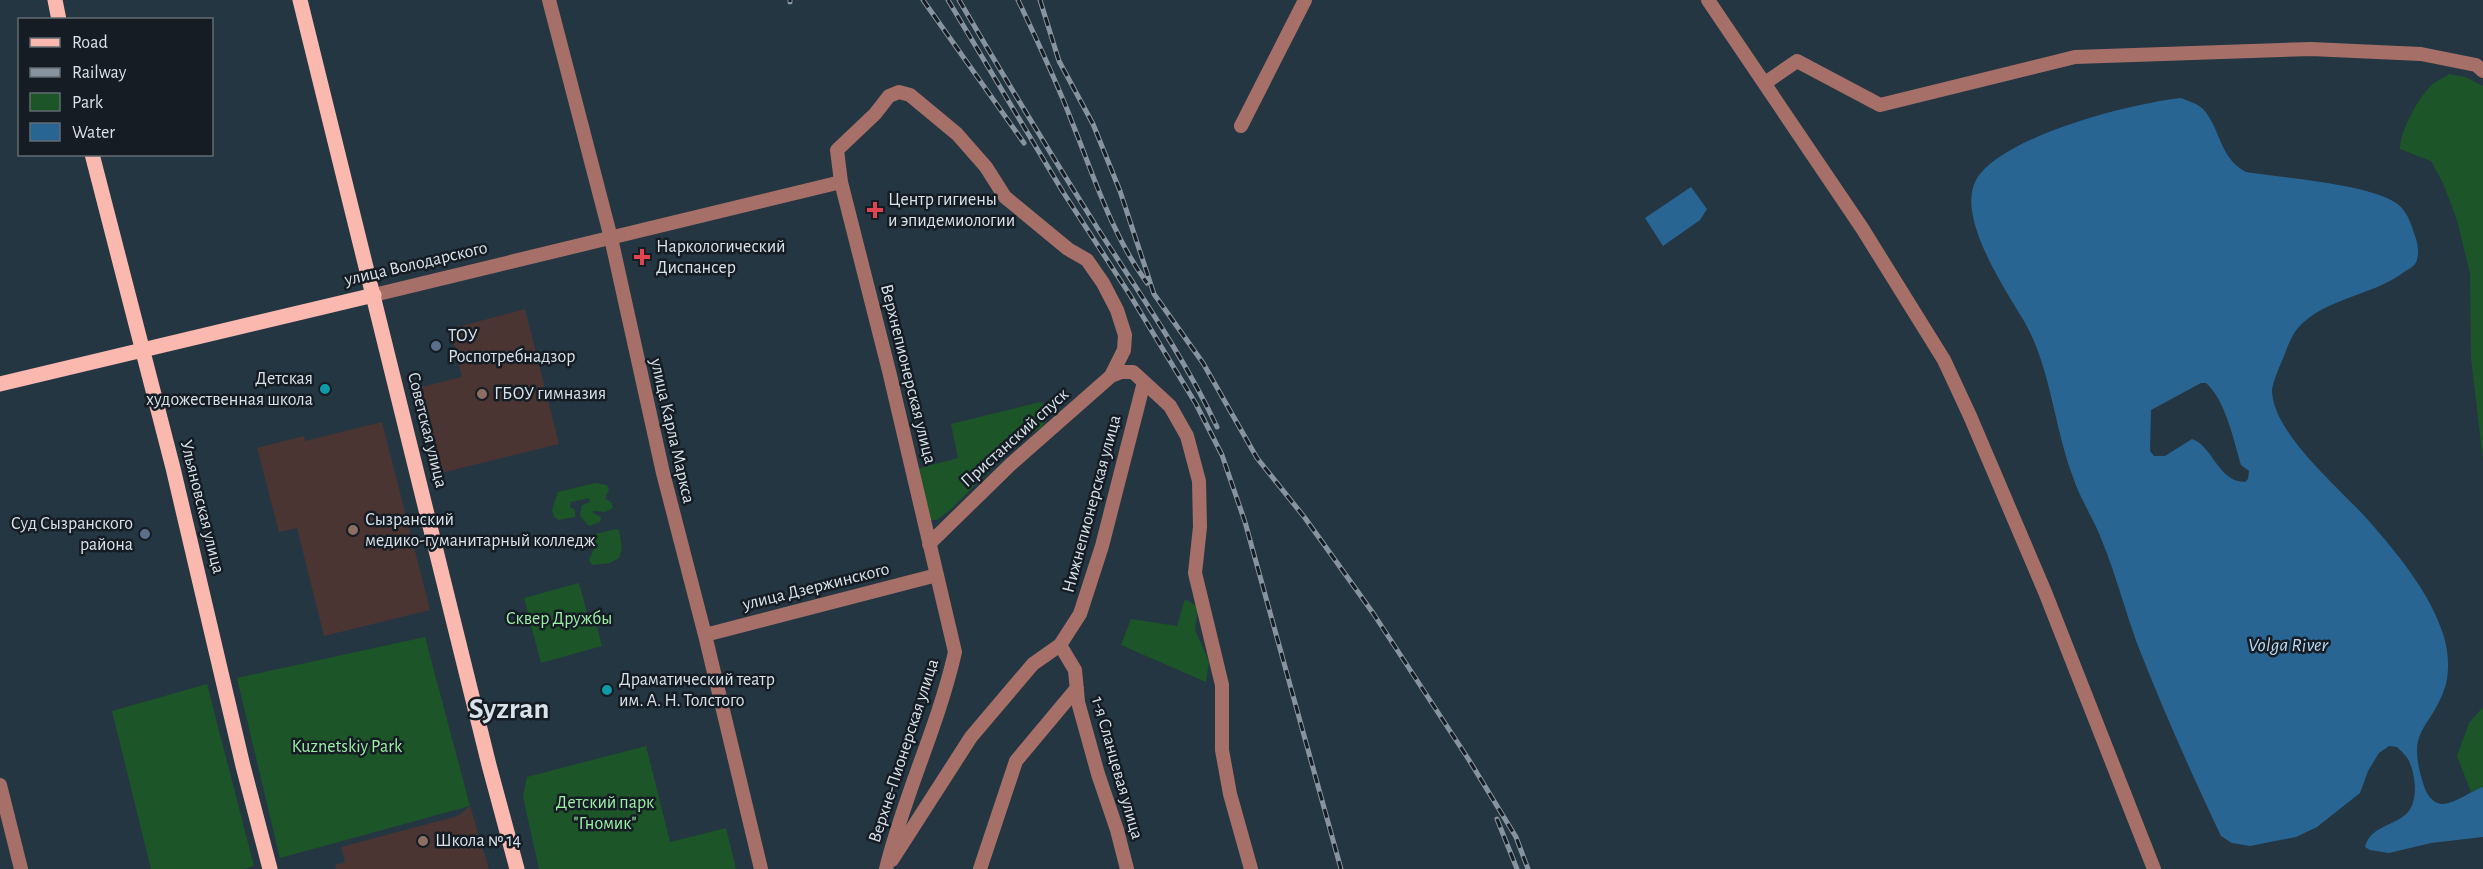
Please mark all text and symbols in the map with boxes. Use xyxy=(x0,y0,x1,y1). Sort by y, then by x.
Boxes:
legend xyxy=(18,18,213,156)
text: Road xyxy=(72,34,108,52)
text: Railway xyxy=(72,64,127,82)
text: Park xyxy=(72,94,104,112)
text: Water xyxy=(72,124,115,142)
place label: Центр гигиены и эпидемиологии xyxy=(888,191,1015,230)
marker: Центр гигиены и эпидемиологии xyxy=(866,201,884,219)
place label: Наркологический Диспансер xyxy=(656,238,786,277)
street label: улица Володарского xyxy=(342,239,489,289)
marker: Наркологический Диспансер xyxy=(633,248,651,266)
street label: Верхнепионерская улица xyxy=(877,282,939,466)
place label: ТОУ Роспотребнадзор xyxy=(448,327,575,366)
marker: ТОУ Роспотребнадзор xyxy=(429,339,443,353)
street label: улица Карла Маркса xyxy=(646,356,697,505)
place label: Детская художественная школа xyxy=(146,370,313,409)
street label: Советская улица xyxy=(404,370,450,490)
marker: Детская художественная школа xyxy=(318,382,332,396)
place label: ГБОУ гимназия xyxy=(494,385,606,403)
street label: Пристанский спуск xyxy=(958,385,1073,491)
marker: ГБОУ гимназия xyxy=(475,387,489,401)
street label: Нижнепионерская улица xyxy=(1060,413,1124,595)
street label: Ульяновская улица xyxy=(177,438,227,576)
place label: Сызранский медико-гуманитарный колледж xyxy=(365,511,596,550)
place label: Суд Сызранского района xyxy=(11,515,133,554)
marker: Сызранский медико-гуманитарный колледж xyxy=(346,523,360,537)
marker: Суд Сызранского района xyxy=(138,527,152,541)
street label: улица Дзержинского xyxy=(740,560,891,614)
park label: Сквер Дружбы xyxy=(506,609,612,628)
water label: Volga River xyxy=(2248,635,2329,655)
street label: Верхне-Пионерская улица xyxy=(866,657,942,845)
place label: Драматический театр им. А. Н. Толстого xyxy=(619,671,775,710)
marker: Драматический театр им. А. Н. Толстого xyxy=(600,683,614,697)
district label: Syzran xyxy=(469,694,549,724)
street label: 1-я Сланцевая улица xyxy=(1088,695,1146,841)
park label: Kuznetskiy Park xyxy=(292,738,403,756)
park label: Детский парк "Гномик" xyxy=(556,794,655,833)
place label: Школа № 14 xyxy=(435,832,522,850)
marker: Школа № 14 xyxy=(416,834,430,848)

